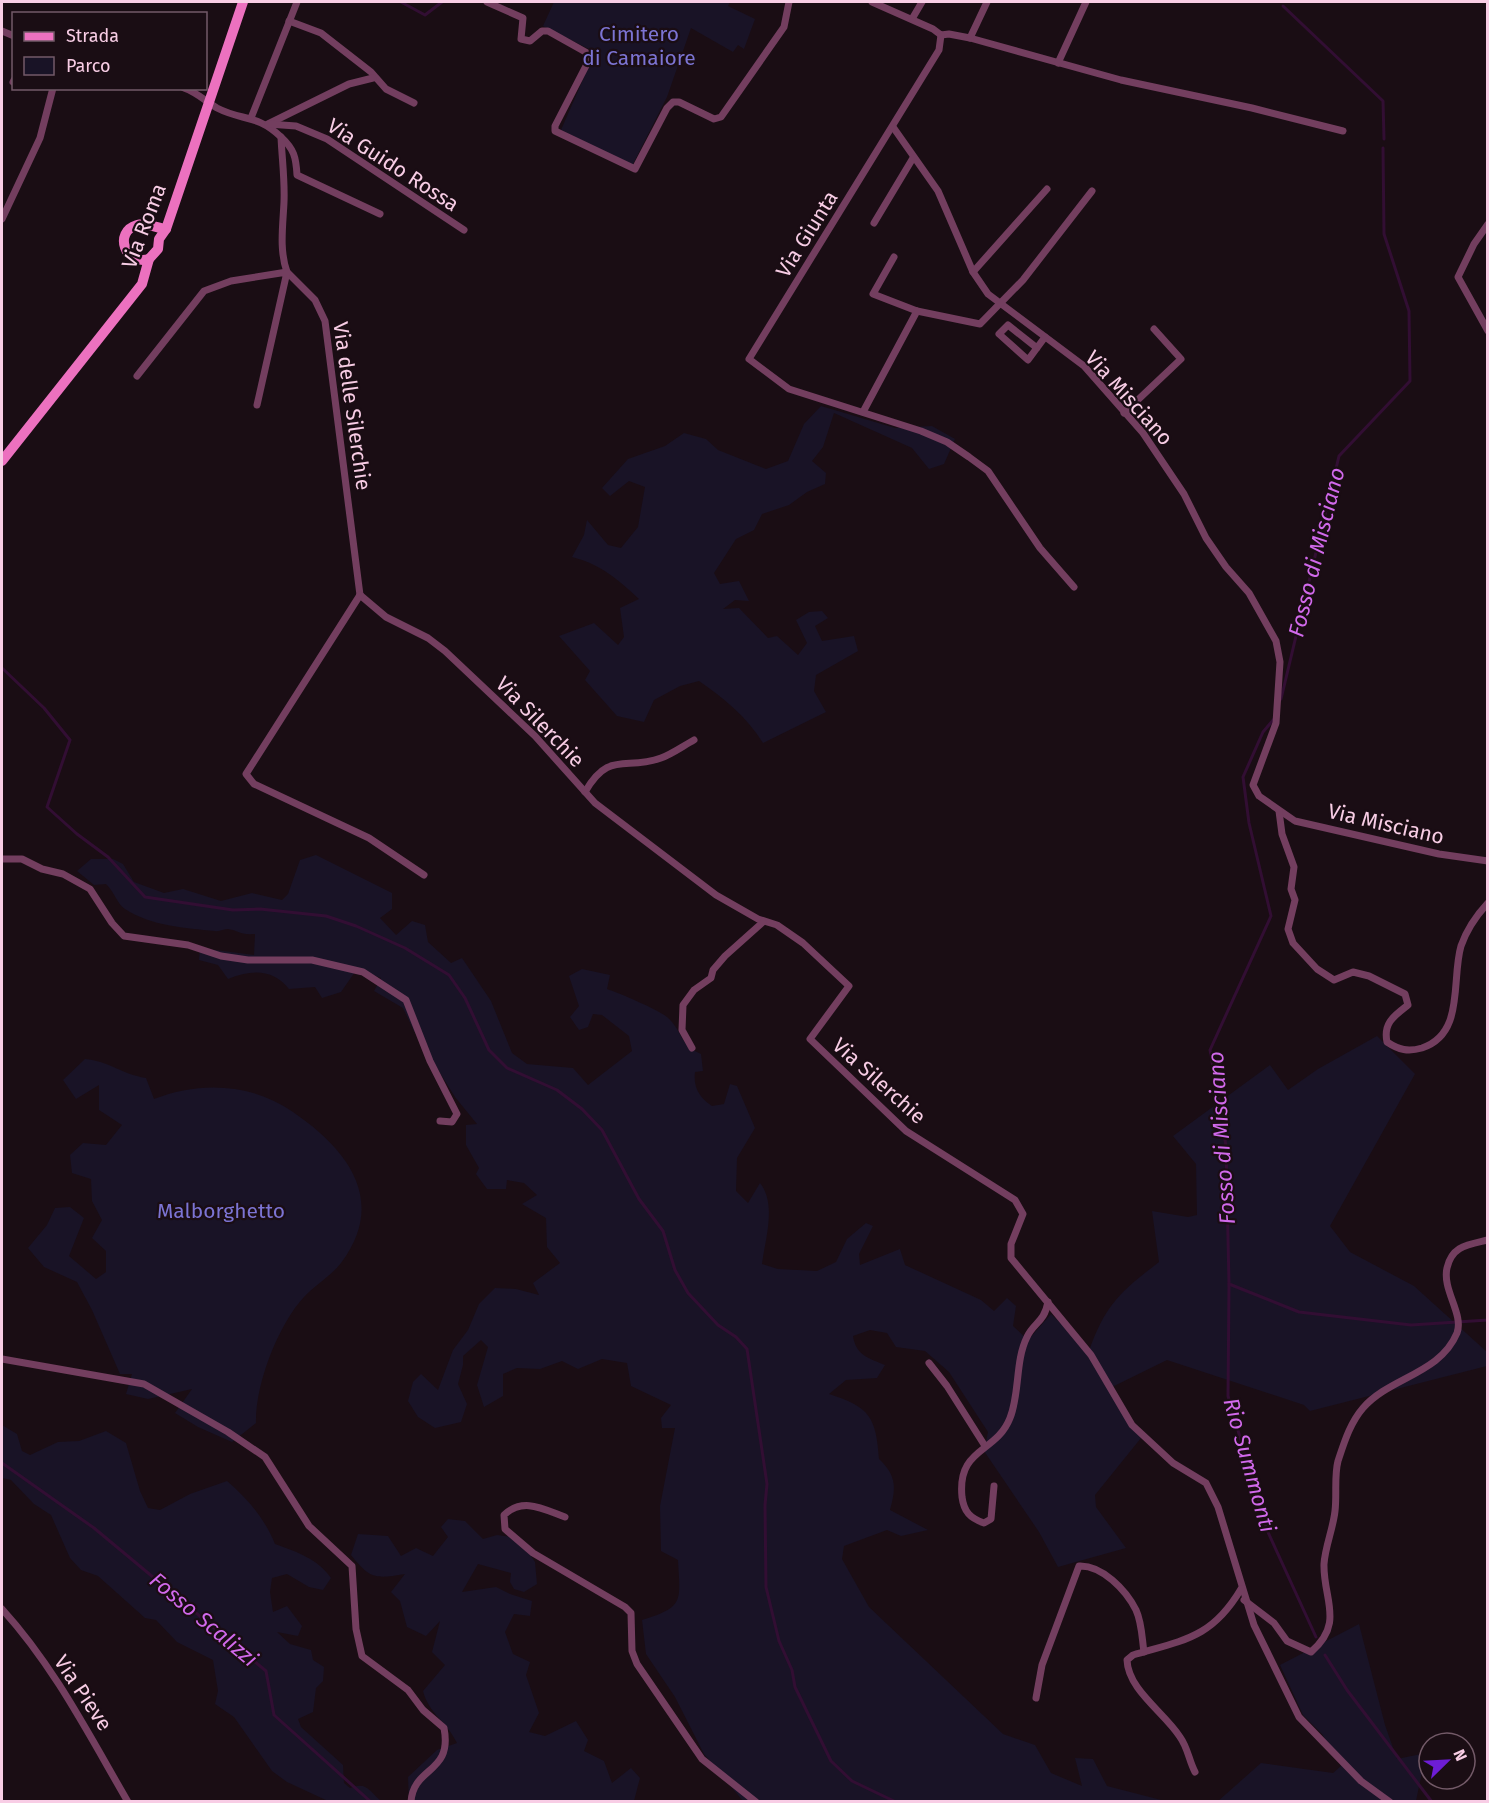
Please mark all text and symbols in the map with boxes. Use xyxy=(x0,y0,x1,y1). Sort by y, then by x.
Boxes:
legend xyxy=(12,12,207,90)
park label: Cimitero di Camaiore xyxy=(582,21,696,71)
text: Strada xyxy=(66,25,119,47)
text: Parco xyxy=(66,55,110,77)
street label: Via Guido Rossa xyxy=(322,113,464,217)
street label: Via Roma xyxy=(116,180,172,272)
street label: Via Giunta xyxy=(770,186,844,282)
street label: Via delle Silerchie xyxy=(327,320,377,492)
street label: Via Misciano xyxy=(1080,345,1178,451)
water label: Fosso di Misciano xyxy=(1282,465,1351,640)
street label: Via Silerchie xyxy=(490,671,590,773)
street label: Via Misciano xyxy=(1325,798,1447,850)
street label: Via Silerchie xyxy=(827,1032,931,1130)
water label: Fosso di Misciano xyxy=(1202,1050,1241,1226)
park label: Malborghetto xyxy=(157,1198,285,1224)
water label: Rio Summonti xyxy=(1217,1395,1282,1536)
water label: Fosso Scalizzi xyxy=(144,1566,263,1672)
street label: Via Pieve xyxy=(48,1650,118,1736)
north arrow xyxy=(1417,1731,1477,1791)
text: N xyxy=(1449,1746,1471,1764)

